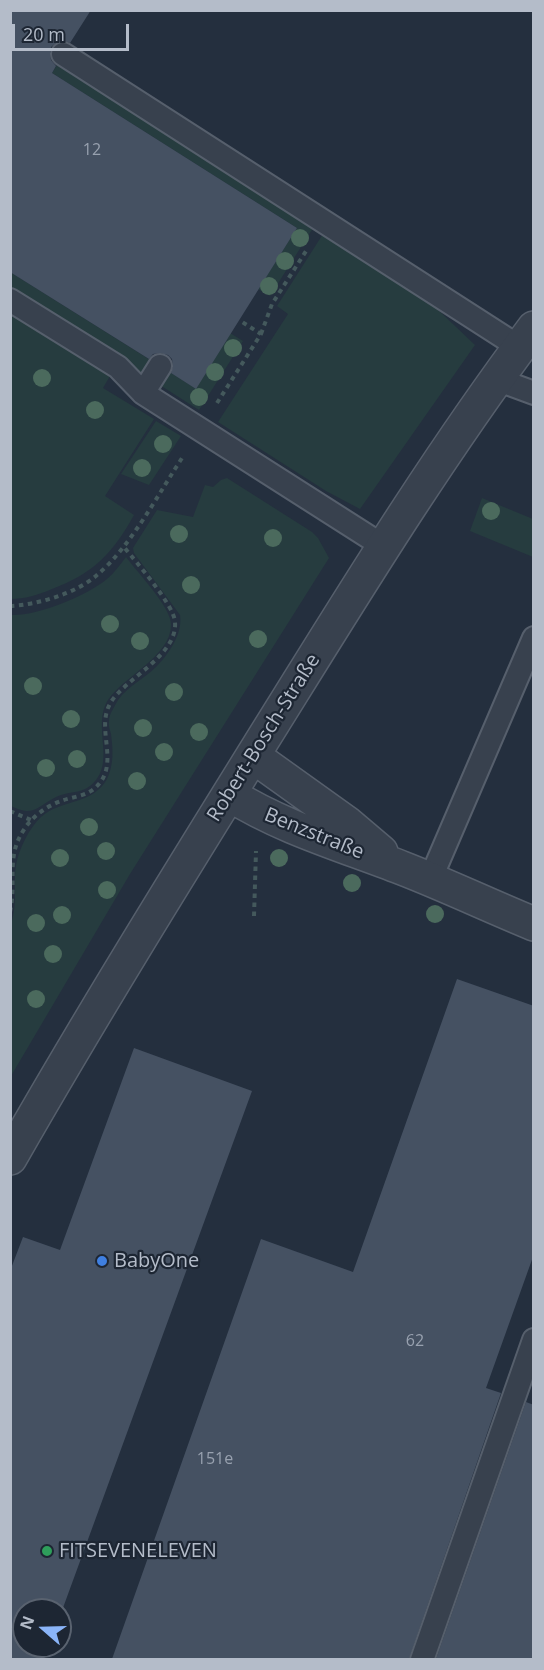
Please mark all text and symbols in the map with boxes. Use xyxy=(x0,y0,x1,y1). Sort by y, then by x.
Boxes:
scale bar xyxy=(15,12,132,50)
text: 20 m xyxy=(23,22,65,46)
house number: 12 xyxy=(83,140,101,160)
street label: Robert-Bosch-Straße xyxy=(203,650,325,826)
street label: Benzstraße xyxy=(261,803,367,865)
place label: BabyOne xyxy=(114,1249,199,1273)
marker: BabyOne xyxy=(95,1254,109,1268)
house number: 62 xyxy=(406,1331,424,1351)
house number: 151e xyxy=(197,1449,233,1469)
place label: FITSEVENELEVEN xyxy=(59,1539,217,1563)
marker: FITSEVENELEVEN xyxy=(40,1544,54,1558)
north arrow xyxy=(12,1598,72,1658)
text: N xyxy=(14,1613,40,1632)

